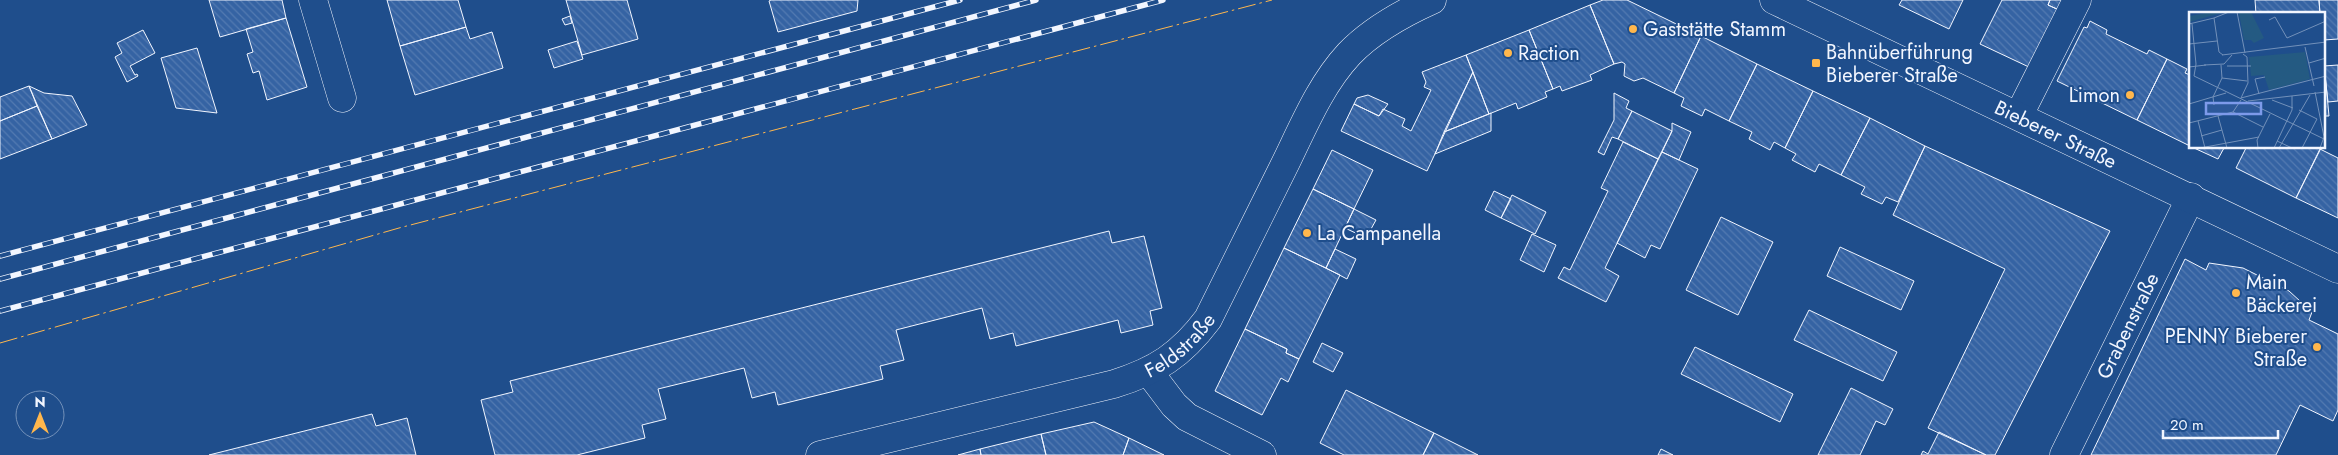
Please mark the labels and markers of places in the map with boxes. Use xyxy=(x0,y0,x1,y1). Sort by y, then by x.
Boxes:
place label: Gaststätte Stamm xyxy=(1643,15,1786,44)
marker: Gaststätte Stamm xyxy=(1627,23,1639,35)
place label: Bahnüberführung Bieberer Straße xyxy=(1826,38,1973,90)
place label: Raction xyxy=(1518,39,1580,68)
marker: Raction xyxy=(1502,47,1514,59)
marker: Bahnüberführung Bieberer Straße xyxy=(1810,57,1822,69)
place label: Limon xyxy=(2069,81,2120,110)
marker: Limon xyxy=(2124,89,2136,101)
place label: La Campanella xyxy=(1317,219,1441,248)
marker: La Campanella xyxy=(1301,227,1313,239)
place label: Main Bäckerei xyxy=(2246,268,2317,320)
marker: Main Bäckerei xyxy=(2230,287,2242,299)
place label: PENNY Bieberer Straße xyxy=(2165,322,2307,374)
marker: PENNY Bieberer Straße xyxy=(2311,341,2323,353)

